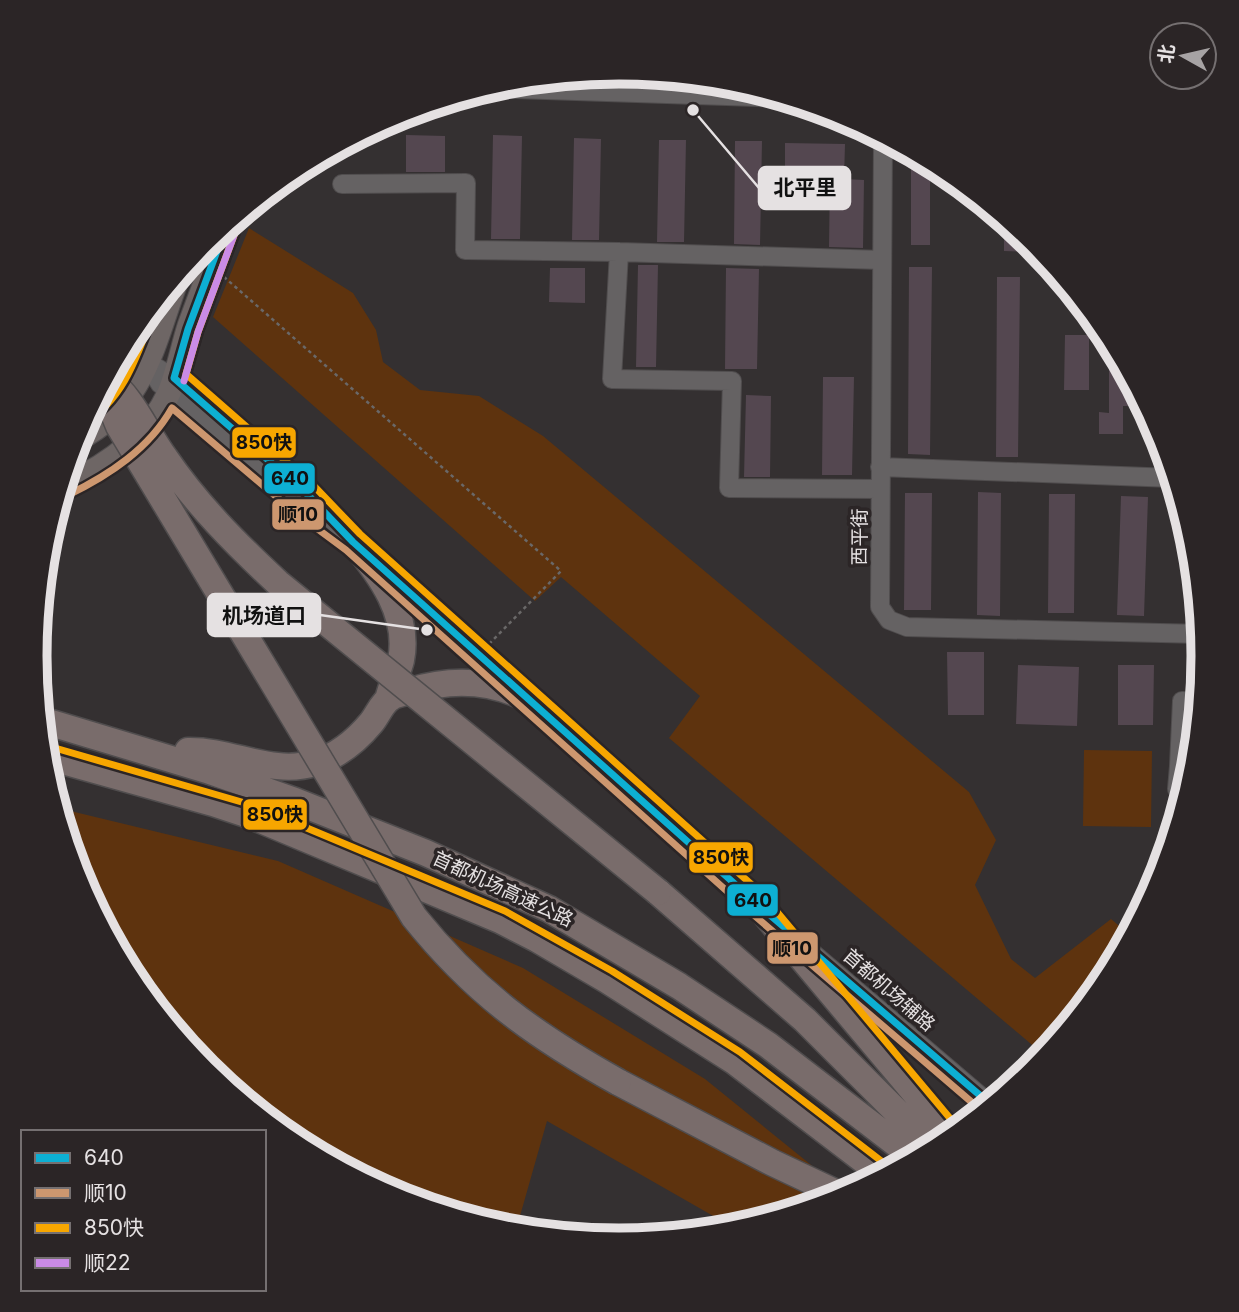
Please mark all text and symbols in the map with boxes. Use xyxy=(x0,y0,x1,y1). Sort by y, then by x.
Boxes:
north arrow xyxy=(1148,21,1218,91)
text: 北 xyxy=(1154,43,1179,65)
callout: 北平里 xyxy=(759,167,850,209)
text: 北平里 xyxy=(774,175,837,200)
line badge: 850快 xyxy=(231,426,297,459)
text: 850快 xyxy=(236,431,292,454)
line badge: 640 xyxy=(263,462,316,495)
text: 640 xyxy=(271,467,309,490)
line badge: 顺10 xyxy=(271,498,325,531)
text: 顺10 xyxy=(278,503,318,526)
street label: 西平街 xyxy=(848,508,871,566)
callout: 机场道口 xyxy=(208,594,320,636)
text: 机场道口 xyxy=(222,603,306,628)
line badge: 850快 xyxy=(242,798,308,831)
text: 850快 xyxy=(247,803,303,826)
line badge: 850快 xyxy=(688,841,754,874)
street label: 首都机场高速公路 xyxy=(429,846,577,932)
text: 850快 xyxy=(693,846,749,869)
line badge: 640 xyxy=(726,883,779,917)
text: 640 xyxy=(734,889,772,912)
line badge: 顺10 xyxy=(766,931,819,965)
text: 顺10 xyxy=(772,937,812,960)
street label: 首都机场辅路 xyxy=(838,944,940,1036)
legend xyxy=(21,1130,266,1291)
text: 640 xyxy=(84,1145,124,1170)
text: 顺10 xyxy=(84,1180,127,1205)
text: 850快 xyxy=(84,1215,144,1240)
text: 顺22 xyxy=(84,1250,131,1275)

